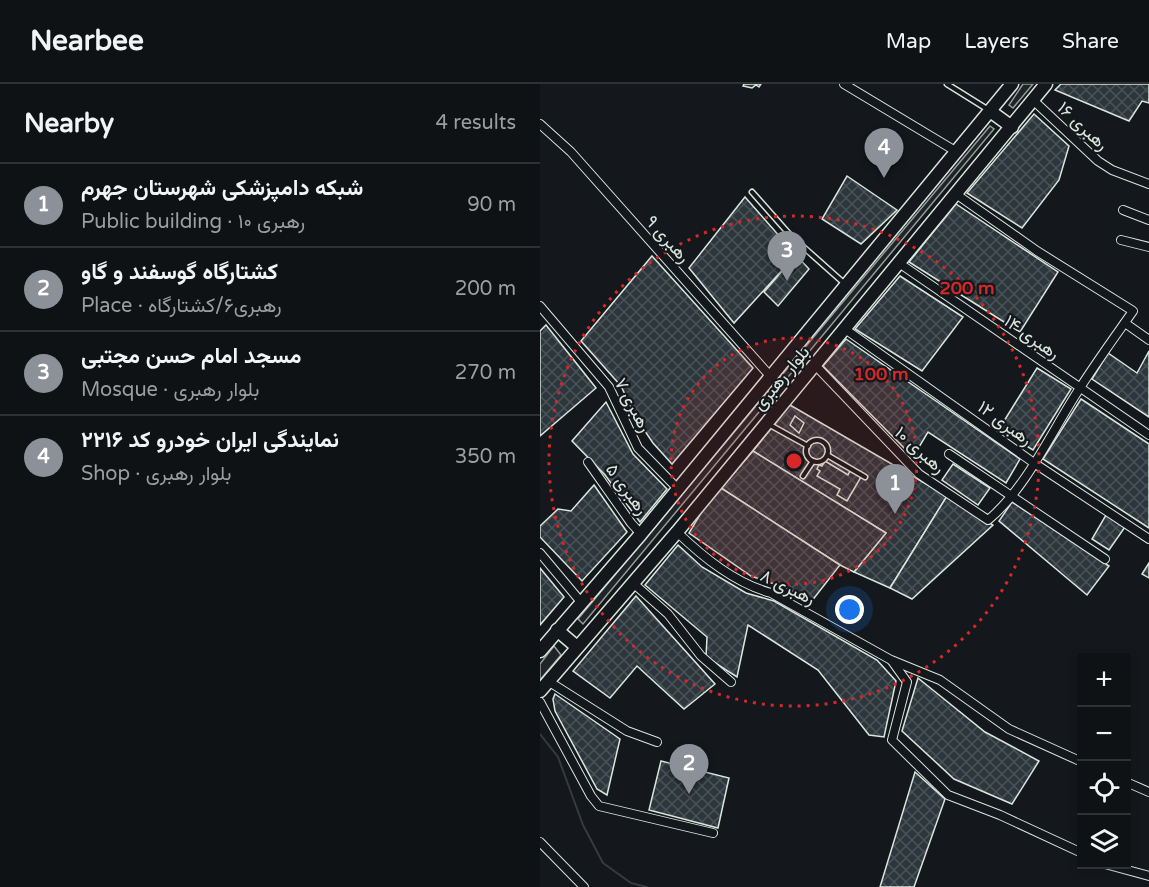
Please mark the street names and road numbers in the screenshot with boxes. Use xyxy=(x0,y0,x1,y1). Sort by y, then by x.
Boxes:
street label: رهبری ۱۶ xyxy=(1053,97,1113,155)
street label: رهبری ۹ xyxy=(641,211,695,267)
street label: رهبری ۱۴ xyxy=(1000,310,1064,364)
street label: بلوار رهبری xyxy=(748,341,814,415)
street label: رهبری ۷ xyxy=(610,374,656,436)
street label: رهبری ۱۲ xyxy=(973,396,1037,450)
street label: رهبری ۱۰ xyxy=(890,422,950,478)
street label: رهبری ۵ xyxy=(601,459,653,519)
street label: رهبری ۸ xyxy=(757,564,819,610)

